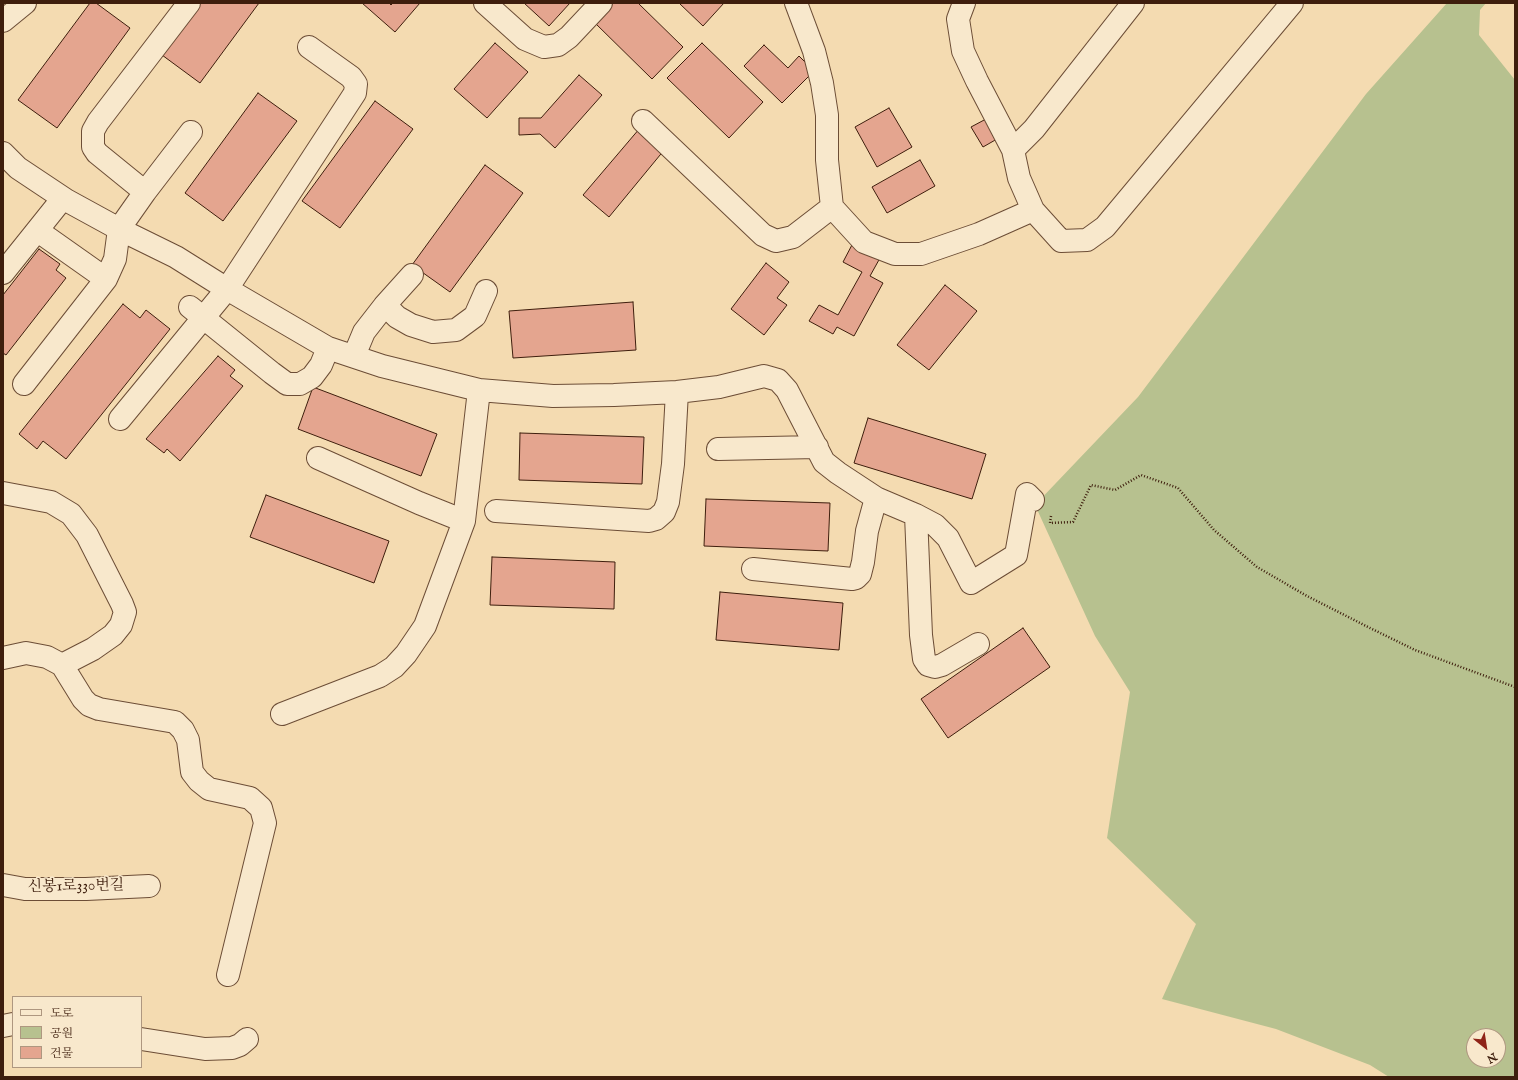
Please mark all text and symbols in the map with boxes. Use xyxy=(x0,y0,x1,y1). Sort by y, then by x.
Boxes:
street label: 신봉1로330번길 xyxy=(28,877,124,897)
legend xyxy=(12,996,142,1068)
text: 도로 xyxy=(50,1006,73,1021)
text: 공원 xyxy=(50,1026,73,1041)
north arrow xyxy=(1466,1028,1506,1068)
text: 건물 xyxy=(50,1046,73,1061)
text: N xyxy=(1484,1049,1499,1066)

